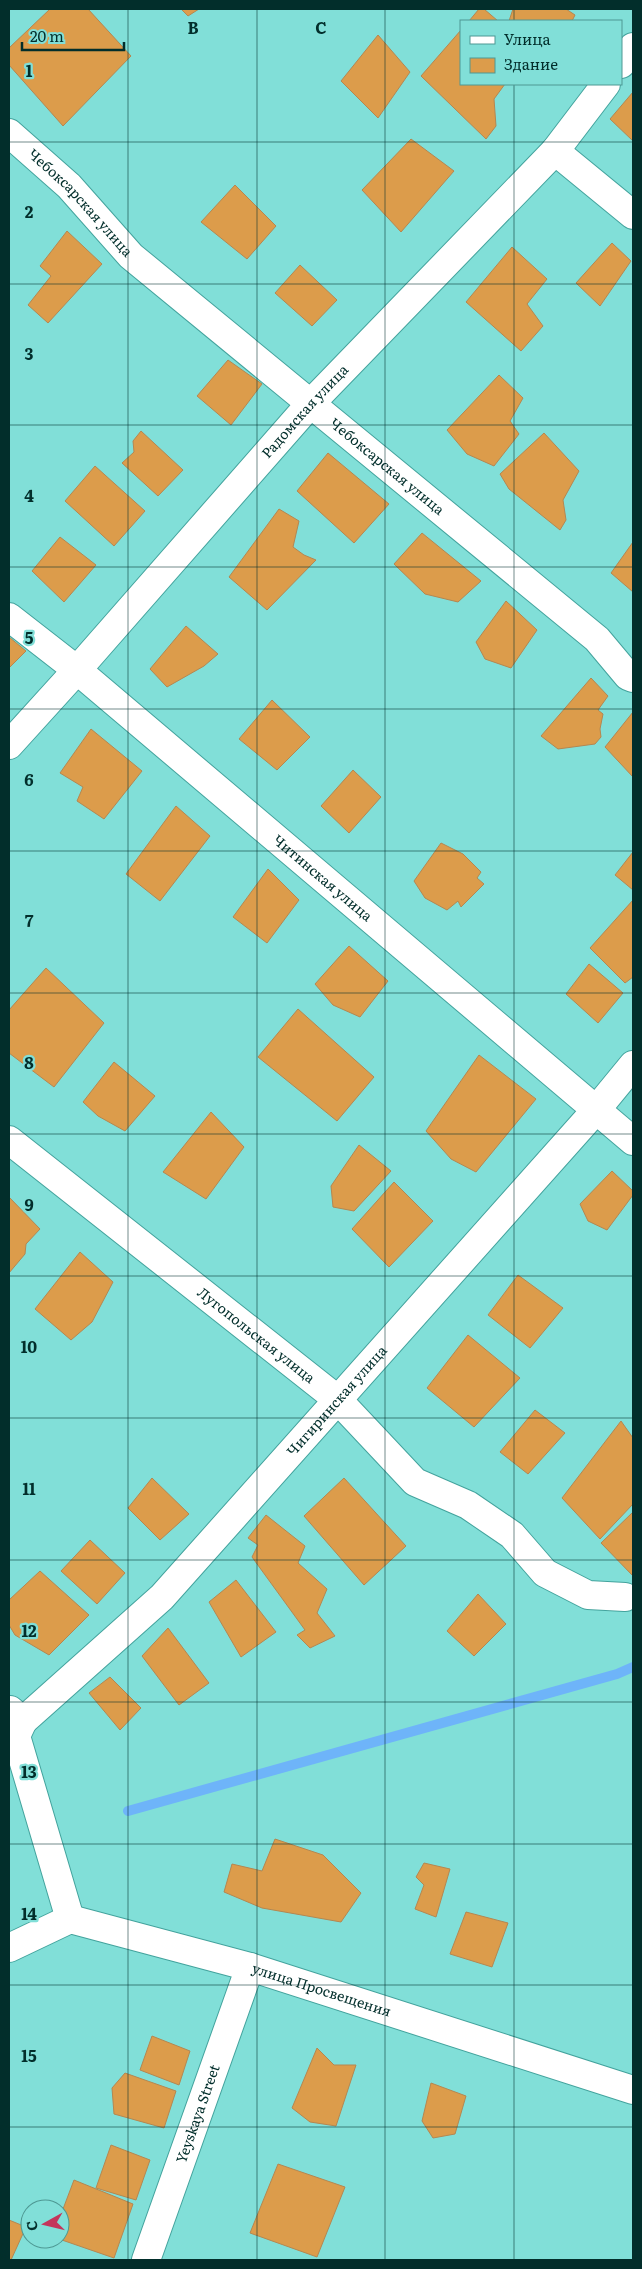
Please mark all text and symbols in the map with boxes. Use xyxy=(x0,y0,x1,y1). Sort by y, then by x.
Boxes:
text: B xyxy=(187,15,199,39)
text: C xyxy=(315,15,327,39)
scale bar xyxy=(22,20,125,52)
legend xyxy=(460,20,622,85)
text: 20 m xyxy=(30,24,64,47)
text: Улица xyxy=(504,27,552,50)
text: Здание xyxy=(504,52,558,75)
text: 1 xyxy=(26,58,33,82)
street label: Чебоксарская улица xyxy=(24,144,138,261)
text: 2 xyxy=(25,199,34,223)
text: 3 xyxy=(25,341,34,365)
street label: Радомская улица xyxy=(256,359,353,462)
street label: Чебоксарская улица xyxy=(326,413,450,519)
text: 4 xyxy=(24,483,34,507)
text: 5 xyxy=(25,625,34,649)
text: 6 xyxy=(24,767,34,791)
street label: Читинская улица xyxy=(269,829,378,925)
text: 7 xyxy=(25,908,34,932)
text: 8 xyxy=(24,1050,34,1074)
text: 9 xyxy=(24,1192,34,1216)
street label: Лугопольская улица xyxy=(194,1282,320,1387)
text: 10 xyxy=(21,1334,37,1358)
street label: Чигиринская улица xyxy=(281,1340,391,1460)
text: 11 xyxy=(22,1476,36,1500)
text: 12 xyxy=(21,1618,37,1642)
text: 13 xyxy=(21,1759,37,1783)
text: 14 xyxy=(21,1901,37,1925)
street label: улица Просвещения xyxy=(250,1957,394,2021)
text: 15 xyxy=(21,2043,37,2067)
street label: Yeyskaya Street xyxy=(170,2061,224,2166)
north arrow xyxy=(20,2199,70,2249)
text: С xyxy=(21,2220,42,2232)

